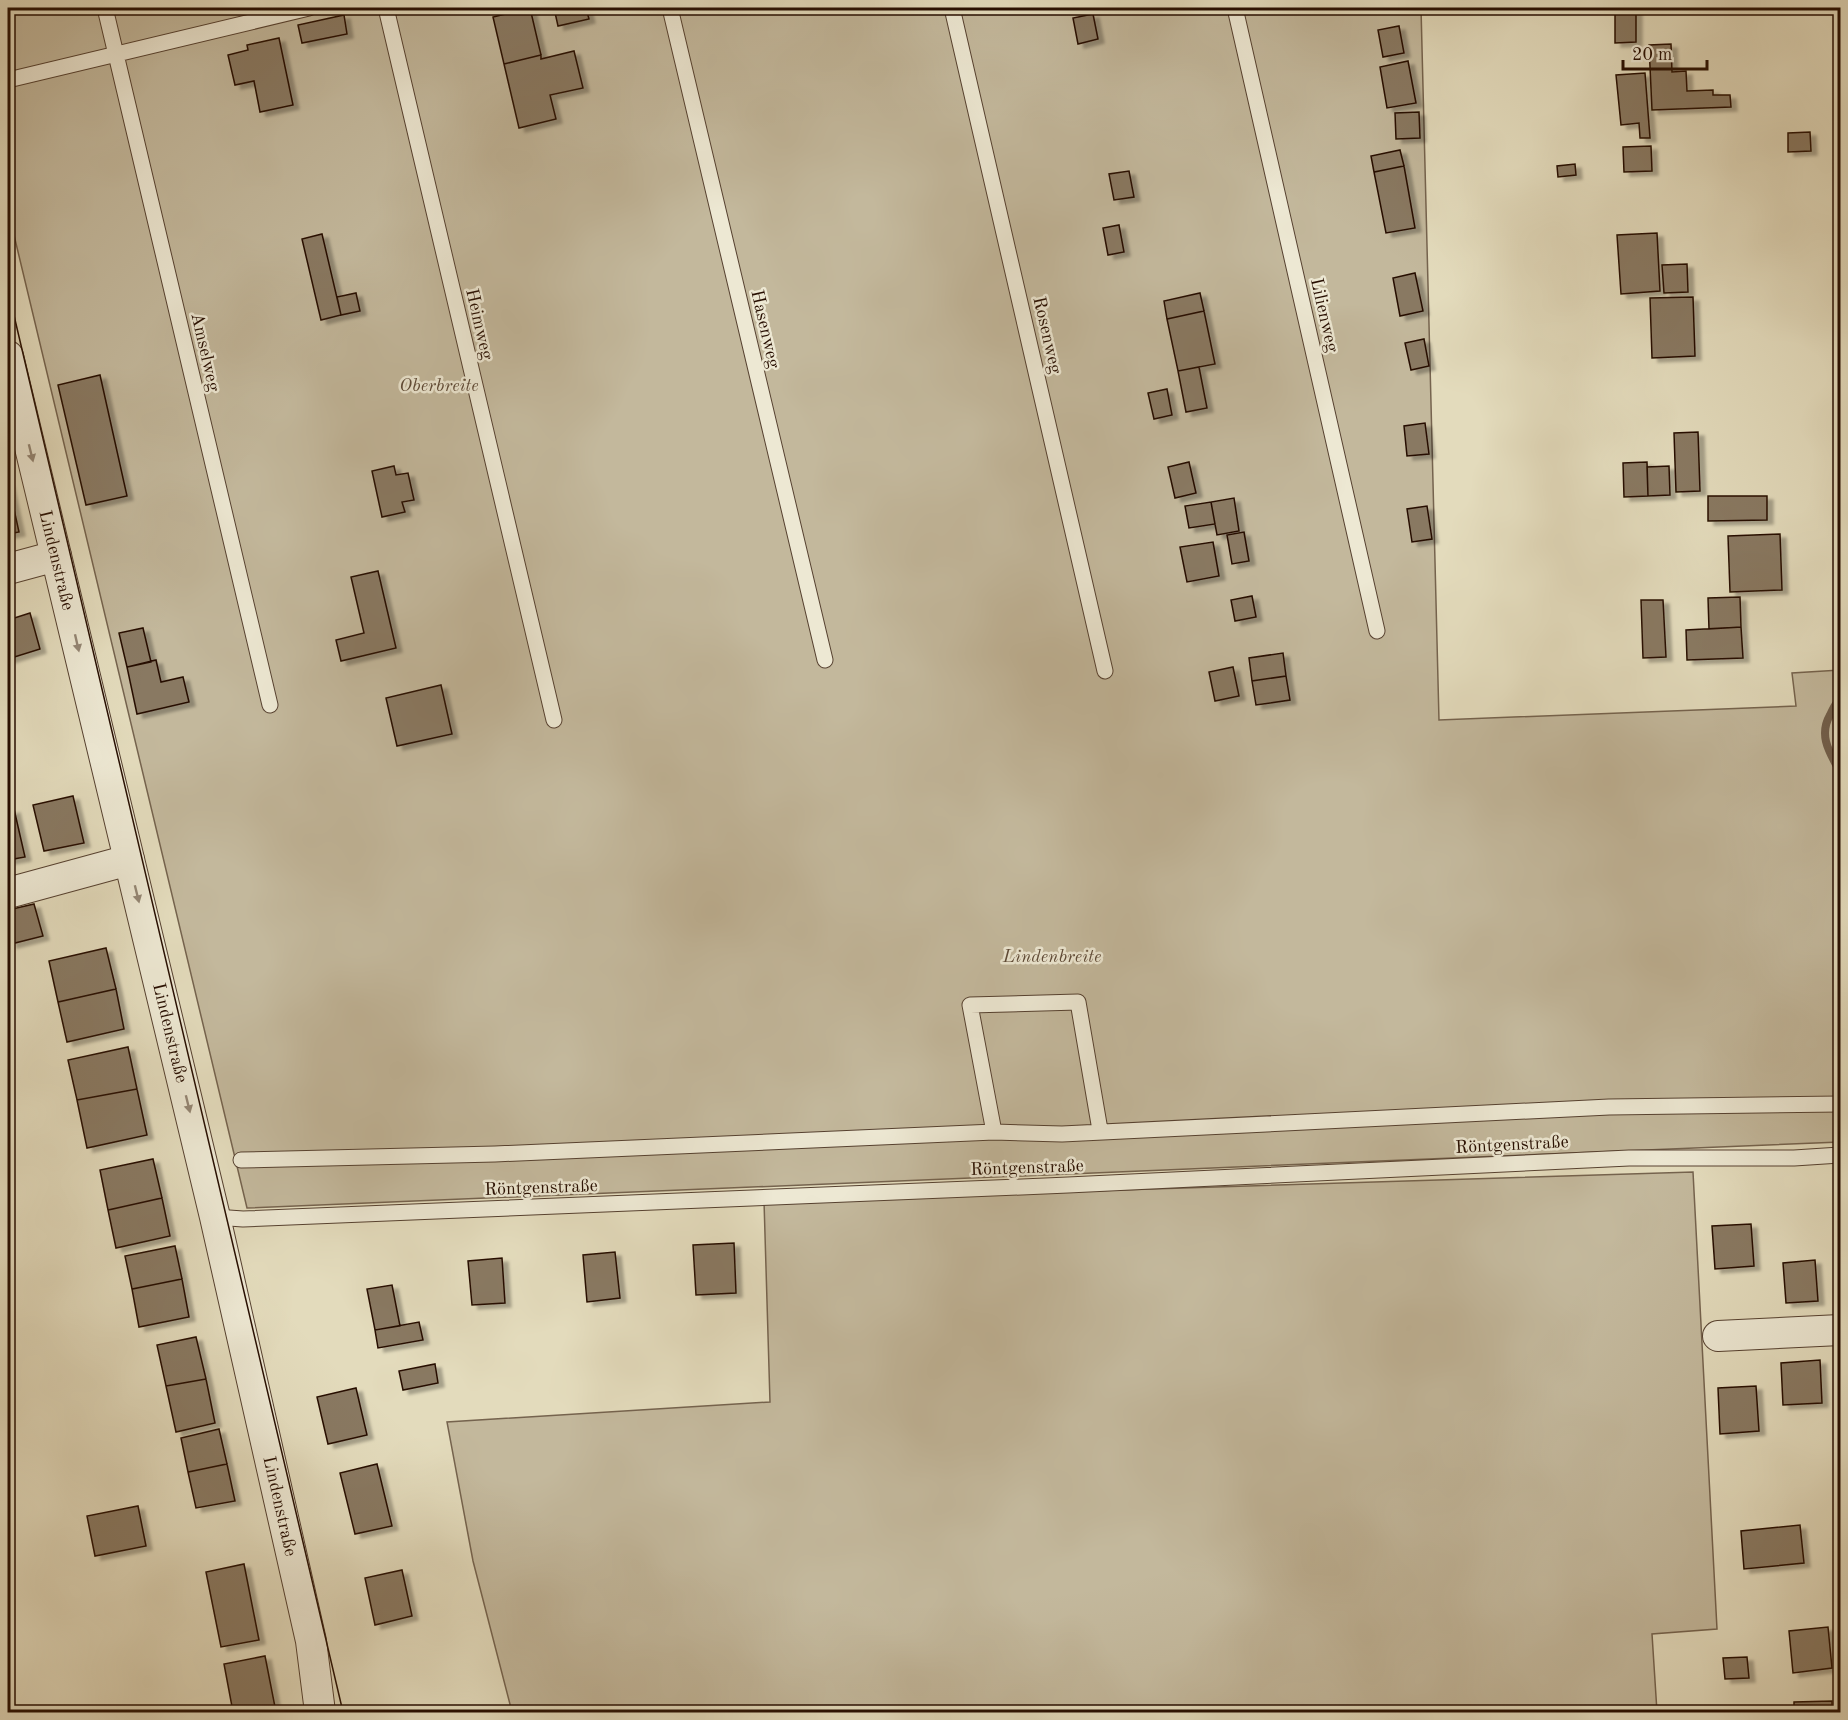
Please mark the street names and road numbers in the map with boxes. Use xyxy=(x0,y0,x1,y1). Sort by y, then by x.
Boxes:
street label: Lilienweg xyxy=(1307,276,1341,354)
street label: Heimweg xyxy=(462,287,496,362)
street label: Hasenweg xyxy=(747,288,783,370)
street label: Rosenweg xyxy=(1029,295,1065,376)
street label: Amselweg xyxy=(187,311,223,394)
street label: Lindenstraße xyxy=(35,509,77,612)
street label: Lindenstraße xyxy=(149,981,190,1085)
street label: Röntgenstraße xyxy=(1455,1133,1569,1157)
street label: Röntgenstraße xyxy=(970,1157,1084,1179)
street label: Röntgenstraße xyxy=(484,1177,598,1199)
street label: Lindenstraße xyxy=(259,1455,300,1558)

